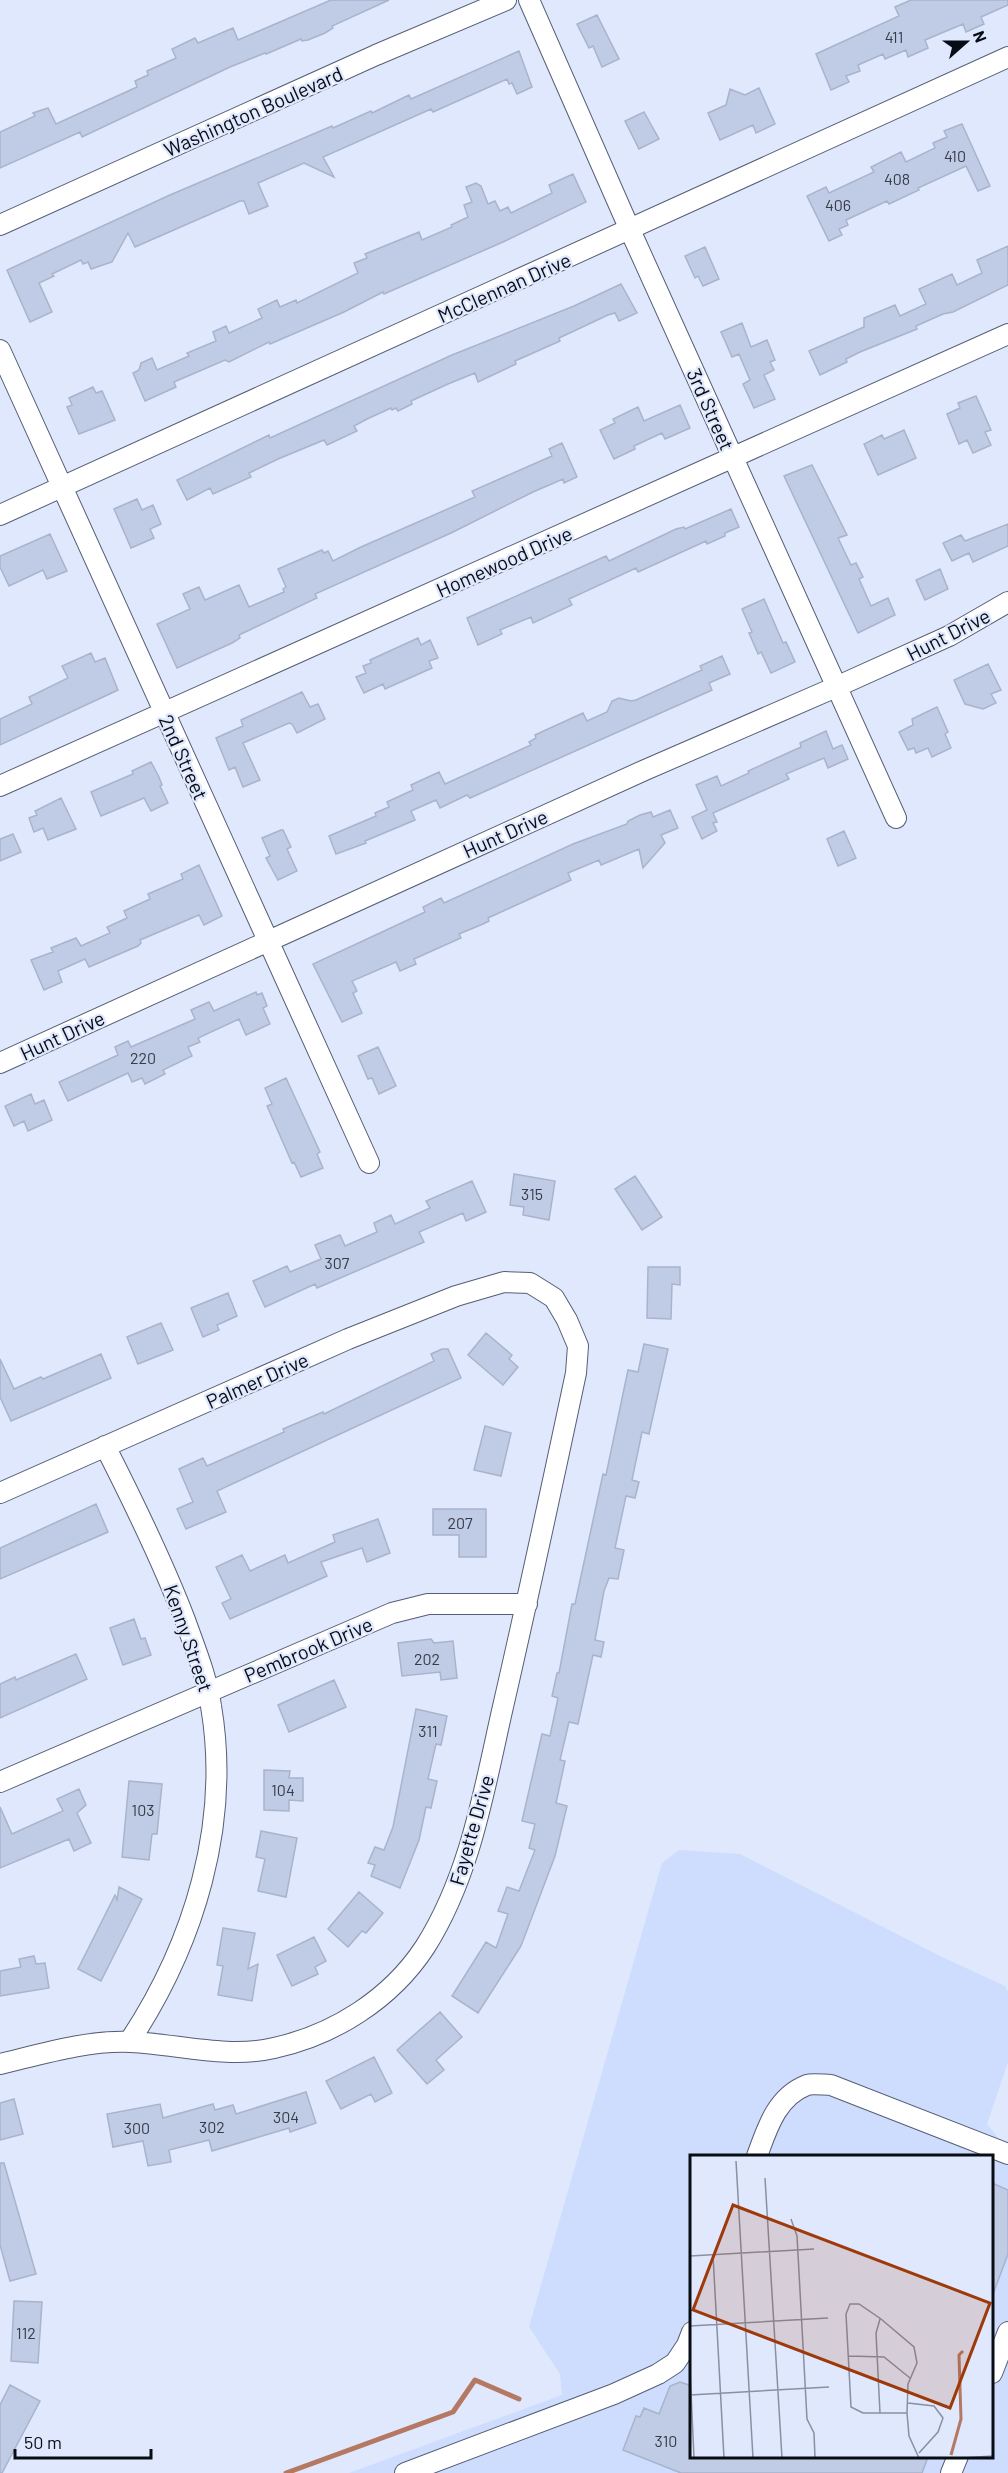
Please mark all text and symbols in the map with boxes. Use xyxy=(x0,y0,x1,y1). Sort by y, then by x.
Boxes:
north arrow xyxy=(936,12,996,72)
house number: 411 xyxy=(885,27,903,46)
text: N xyxy=(970,28,991,45)
street label: Washington Boulevard xyxy=(160,61,346,161)
house number: 410 xyxy=(944,146,966,165)
house number: 408 xyxy=(884,169,910,188)
house number: 406 xyxy=(825,195,851,214)
street label: McClennan Drive xyxy=(434,247,574,327)
street label: 3rd Street xyxy=(682,364,740,454)
street label: Homewood Drive xyxy=(432,520,576,602)
street label: Hunt Drive xyxy=(902,603,994,665)
street label: 2nd Street xyxy=(155,711,213,803)
street label: Hunt Drive xyxy=(459,804,551,862)
street label: Hunt Drive xyxy=(16,1005,108,1065)
house number: 220 xyxy=(130,1048,156,1067)
house number: 315 xyxy=(521,1184,543,1203)
house number: 307 xyxy=(325,1253,350,1272)
street label: Palmer Drive xyxy=(202,1347,312,1413)
house number: 207 xyxy=(447,1513,473,1532)
street label: Kenny Street xyxy=(159,1581,219,1695)
street label: Pembrook Drive xyxy=(240,1611,376,1687)
house number: 202 xyxy=(414,1649,440,1668)
house number: 311 xyxy=(418,1721,438,1740)
street label: Fayette Drive xyxy=(444,1772,498,1888)
house number: 104 xyxy=(271,1780,295,1799)
house number: 103 xyxy=(132,1800,154,1819)
house number: 304 xyxy=(273,2107,299,2126)
house number: 302 xyxy=(199,2117,225,2136)
house number: 300 xyxy=(124,2118,150,2137)
inset map xyxy=(690,2155,993,2458)
house number: 112 xyxy=(16,2323,36,2342)
scale bar xyxy=(15,2422,152,2460)
text: 50 m xyxy=(24,2431,62,2453)
house number: 310 xyxy=(655,2431,677,2450)

